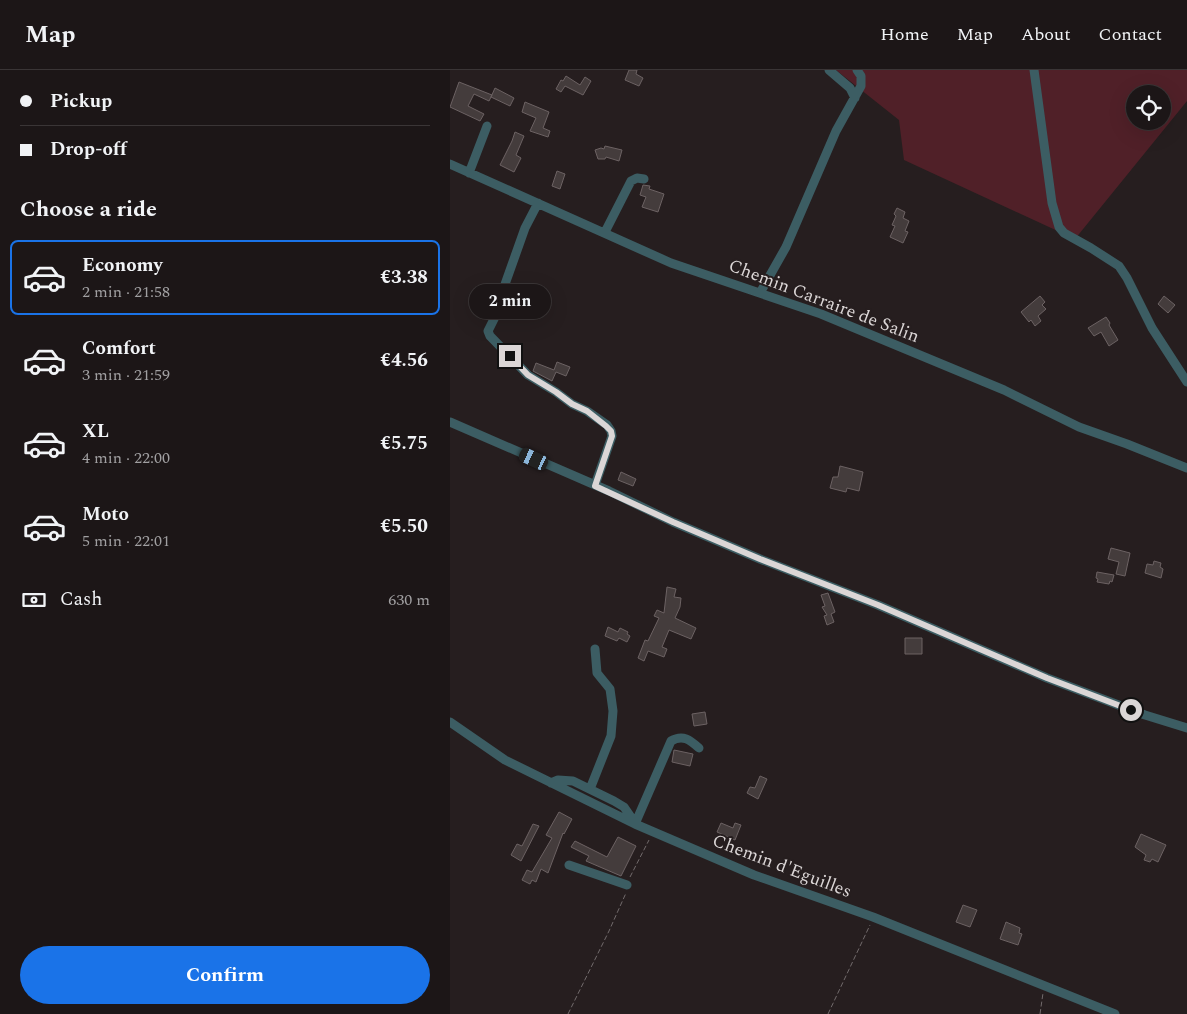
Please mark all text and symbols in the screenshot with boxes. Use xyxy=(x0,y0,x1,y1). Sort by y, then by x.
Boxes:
text: Map xyxy=(25,17,75,53)
text: Home xyxy=(880,21,929,48)
text: Map xyxy=(957,21,993,48)
text: About xyxy=(1021,21,1071,48)
text: Contact xyxy=(1099,21,1162,48)
map controls xyxy=(1126,85,1171,130)
button: locate xyxy=(1126,85,1171,130)
text: Pickup xyxy=(50,87,112,116)
text: Drop-off xyxy=(50,135,127,164)
text: Choose a ride xyxy=(20,193,157,226)
text: Economy xyxy=(82,251,163,280)
street label: Chemin Carraire de Salin xyxy=(725,252,923,350)
icon: car xyxy=(22,255,67,300)
text: €3.38 xyxy=(380,263,428,292)
text: 2 min · 21:58 xyxy=(82,280,170,304)
callout: 2 min xyxy=(469,284,551,318)
text: 2 min xyxy=(489,289,531,313)
text: Comfort xyxy=(82,334,156,363)
icon: car xyxy=(22,338,67,383)
route end xyxy=(499,345,521,367)
text: €4.56 xyxy=(380,346,428,375)
text: 3 min · 21:59 xyxy=(82,363,170,387)
text: XL xyxy=(82,417,109,446)
icon: car xyxy=(22,421,67,466)
text: €5.75 xyxy=(380,429,428,458)
text: 4 min · 22:00 xyxy=(82,446,170,470)
car xyxy=(517,446,550,472)
text: Moto xyxy=(82,500,129,529)
icon: car xyxy=(22,504,67,549)
text: €5.50 xyxy=(380,512,428,541)
text: 5 min · 22:01 xyxy=(82,529,170,553)
text: Cash xyxy=(60,585,102,614)
icon: cash xyxy=(20,586,48,614)
text: 630 m xyxy=(388,588,430,612)
route start xyxy=(1120,699,1142,721)
street label: Chemin d'Eguilles xyxy=(708,827,856,905)
button: Confirm xyxy=(20,946,430,1004)

